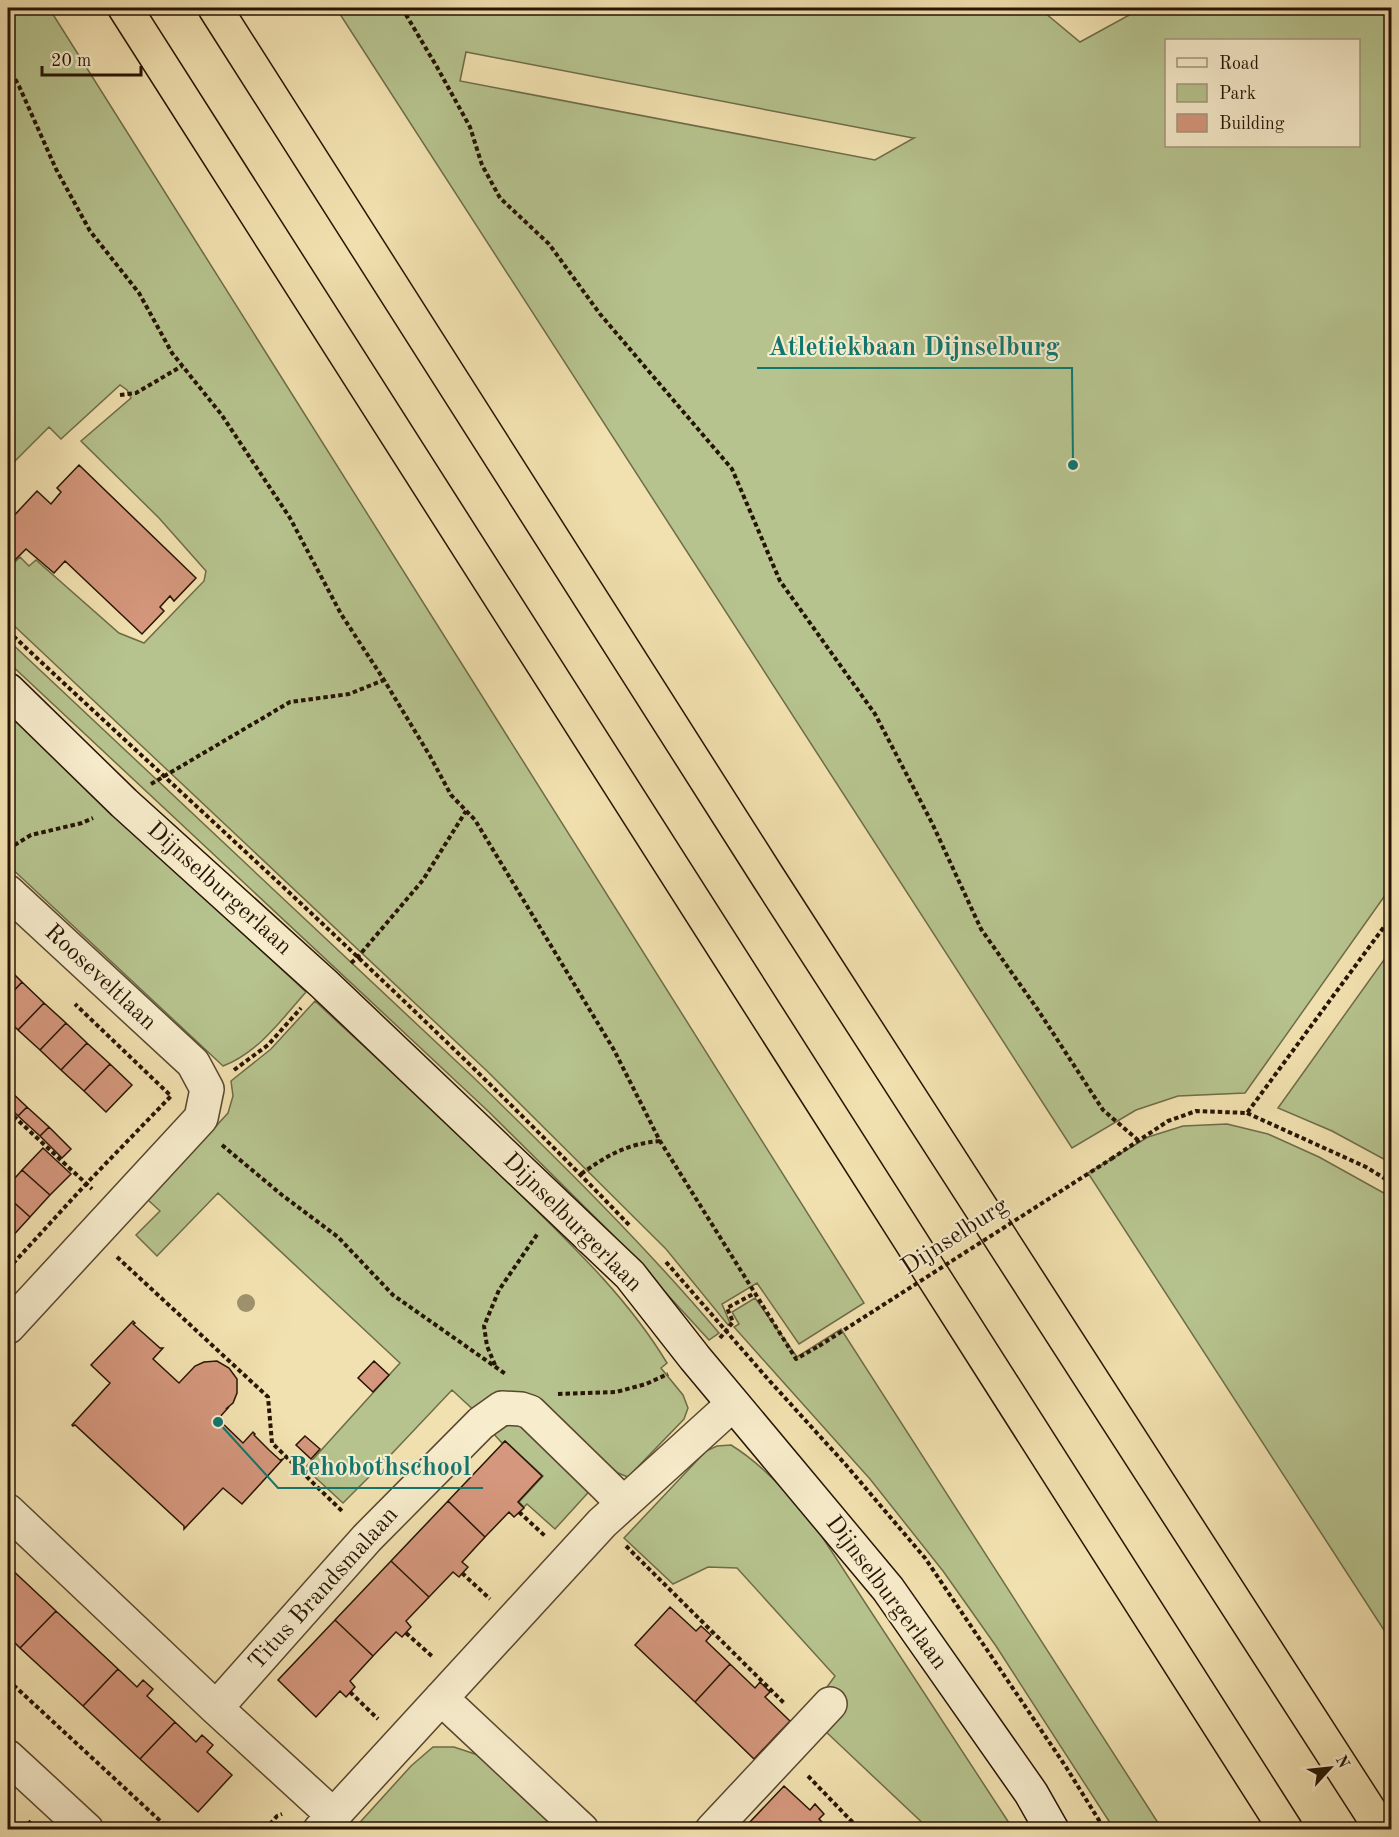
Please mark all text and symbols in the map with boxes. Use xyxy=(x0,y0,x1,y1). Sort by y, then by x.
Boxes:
scale bar xyxy=(42,39,141,77)
legend xyxy=(1165,39,1360,147)
text: 20 m xyxy=(51,52,91,70)
text: Road xyxy=(1219,55,1259,73)
text: Park xyxy=(1219,85,1256,103)
text: Building xyxy=(1219,115,1285,133)
callout: Atletiekbaan Dijnselburg xyxy=(757,324,1072,368)
text: Atletiekbaan Dijnselburg xyxy=(768,335,1060,361)
street label: Dijnselburgerlaan xyxy=(142,818,296,960)
street label: Rooseveltlaan xyxy=(39,920,161,1036)
street label: Dijnselburgerlaan xyxy=(498,1149,646,1297)
street label: Dijnselburg xyxy=(897,1194,1013,1280)
callout: Rehobothschool xyxy=(278,1444,483,1488)
text: Rehobothschool xyxy=(289,1455,471,1481)
street label: Titus Brandsmalaan xyxy=(245,1503,403,1675)
street label: Dijnselburgerlaan xyxy=(821,1512,951,1674)
north arrow xyxy=(1300,1738,1360,1798)
text: N xyxy=(1332,1753,1352,1772)

